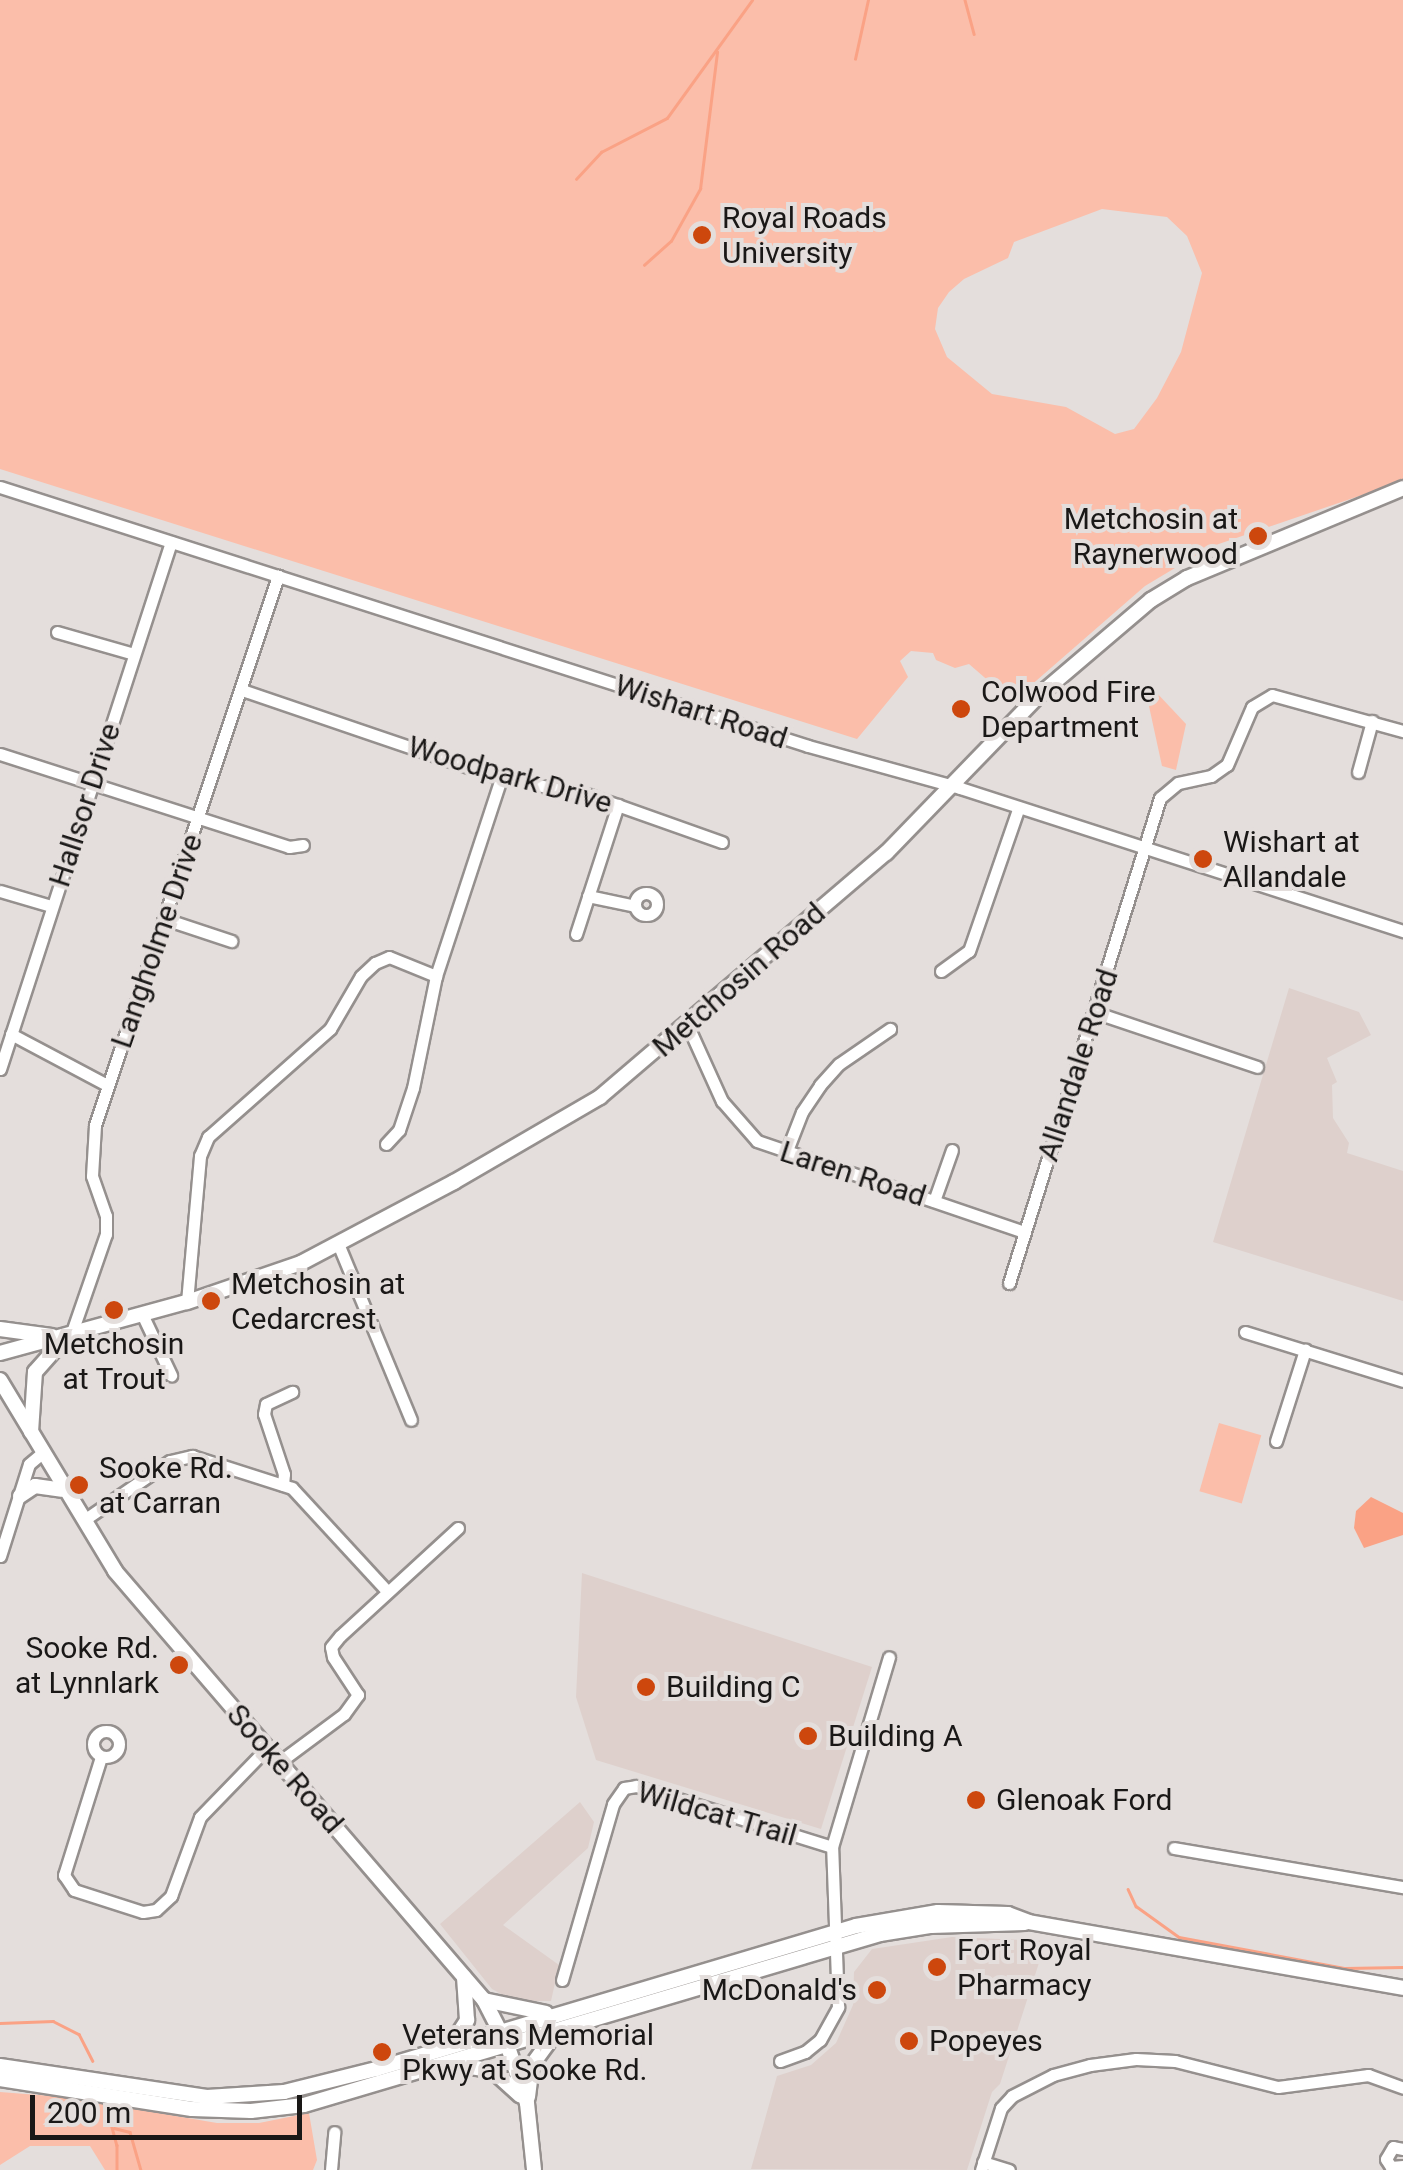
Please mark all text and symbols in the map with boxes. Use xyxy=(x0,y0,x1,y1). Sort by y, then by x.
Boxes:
place label: Royal Roads University xyxy=(722,200,887,270)
marker: Royal Roads University xyxy=(691,224,713,246)
place label: Metchosin at Raynerwood xyxy=(1064,501,1238,572)
marker: Metchosin at Raynerwood xyxy=(1247,525,1269,547)
street label: Wishart Road xyxy=(610,667,792,757)
place label: Colwood Fire Department xyxy=(981,674,1156,744)
marker: Colwood Fire Department xyxy=(950,698,972,720)
street label: Hallsor Drive xyxy=(42,719,128,891)
street label: Woodpark Drive xyxy=(404,729,616,821)
place label: Wishart at Allandale xyxy=(1223,824,1360,894)
street label: Langholme Drive xyxy=(104,829,210,1053)
marker: Wishart at Allandale xyxy=(1192,848,1214,870)
street label: Metchosin Road xyxy=(645,895,833,1065)
street label: Allandale Road xyxy=(1030,964,1126,1166)
street label: Laren Road xyxy=(776,1134,930,1214)
place label: Metchosin at Cedarcrest xyxy=(231,1266,405,1336)
marker: Metchosin at Cedarcrest xyxy=(200,1290,222,1312)
marker: Metchosin at Trout xyxy=(103,1299,125,1321)
place label: Metchosin at Trout xyxy=(44,1326,184,1396)
place label: Sooke Rd. at Carran xyxy=(99,1450,233,1520)
marker: Sooke Rd. at Carran xyxy=(68,1474,90,1496)
place label: Sooke Rd. at Lynnlark xyxy=(15,1630,159,1700)
marker: Sooke Rd. at Lynnlark xyxy=(168,1654,190,1676)
place label: Building C xyxy=(666,1669,800,1705)
marker: Building C xyxy=(635,1676,657,1698)
street label: Sooke Road xyxy=(219,1697,351,1841)
place label: Building A xyxy=(828,1718,962,1754)
marker: Building A xyxy=(797,1725,819,1747)
street label: Wildcat Trail xyxy=(633,1774,801,1854)
place label: Glenoak Ford xyxy=(996,1782,1172,1818)
marker: Glenoak Ford xyxy=(965,1789,987,1811)
place label: Fort Royal Pharmacy xyxy=(957,1932,1092,2002)
marker: Fort Royal Pharmacy xyxy=(926,1956,948,1978)
place label: McDonald's xyxy=(702,1972,857,2008)
marker: McDonald's xyxy=(866,1979,888,2001)
place label: Veterans Memorial Pkwy at Sooke Rd. xyxy=(402,2017,654,2088)
place label: Popeyes xyxy=(929,2023,1043,2059)
marker: Popeyes xyxy=(898,2030,920,2052)
marker: Veterans Memorial Pkwy at Sooke Rd. xyxy=(371,2041,393,2063)
scale bar xyxy=(35,2075,308,2137)
text: 200 m xyxy=(47,2095,131,2130)

